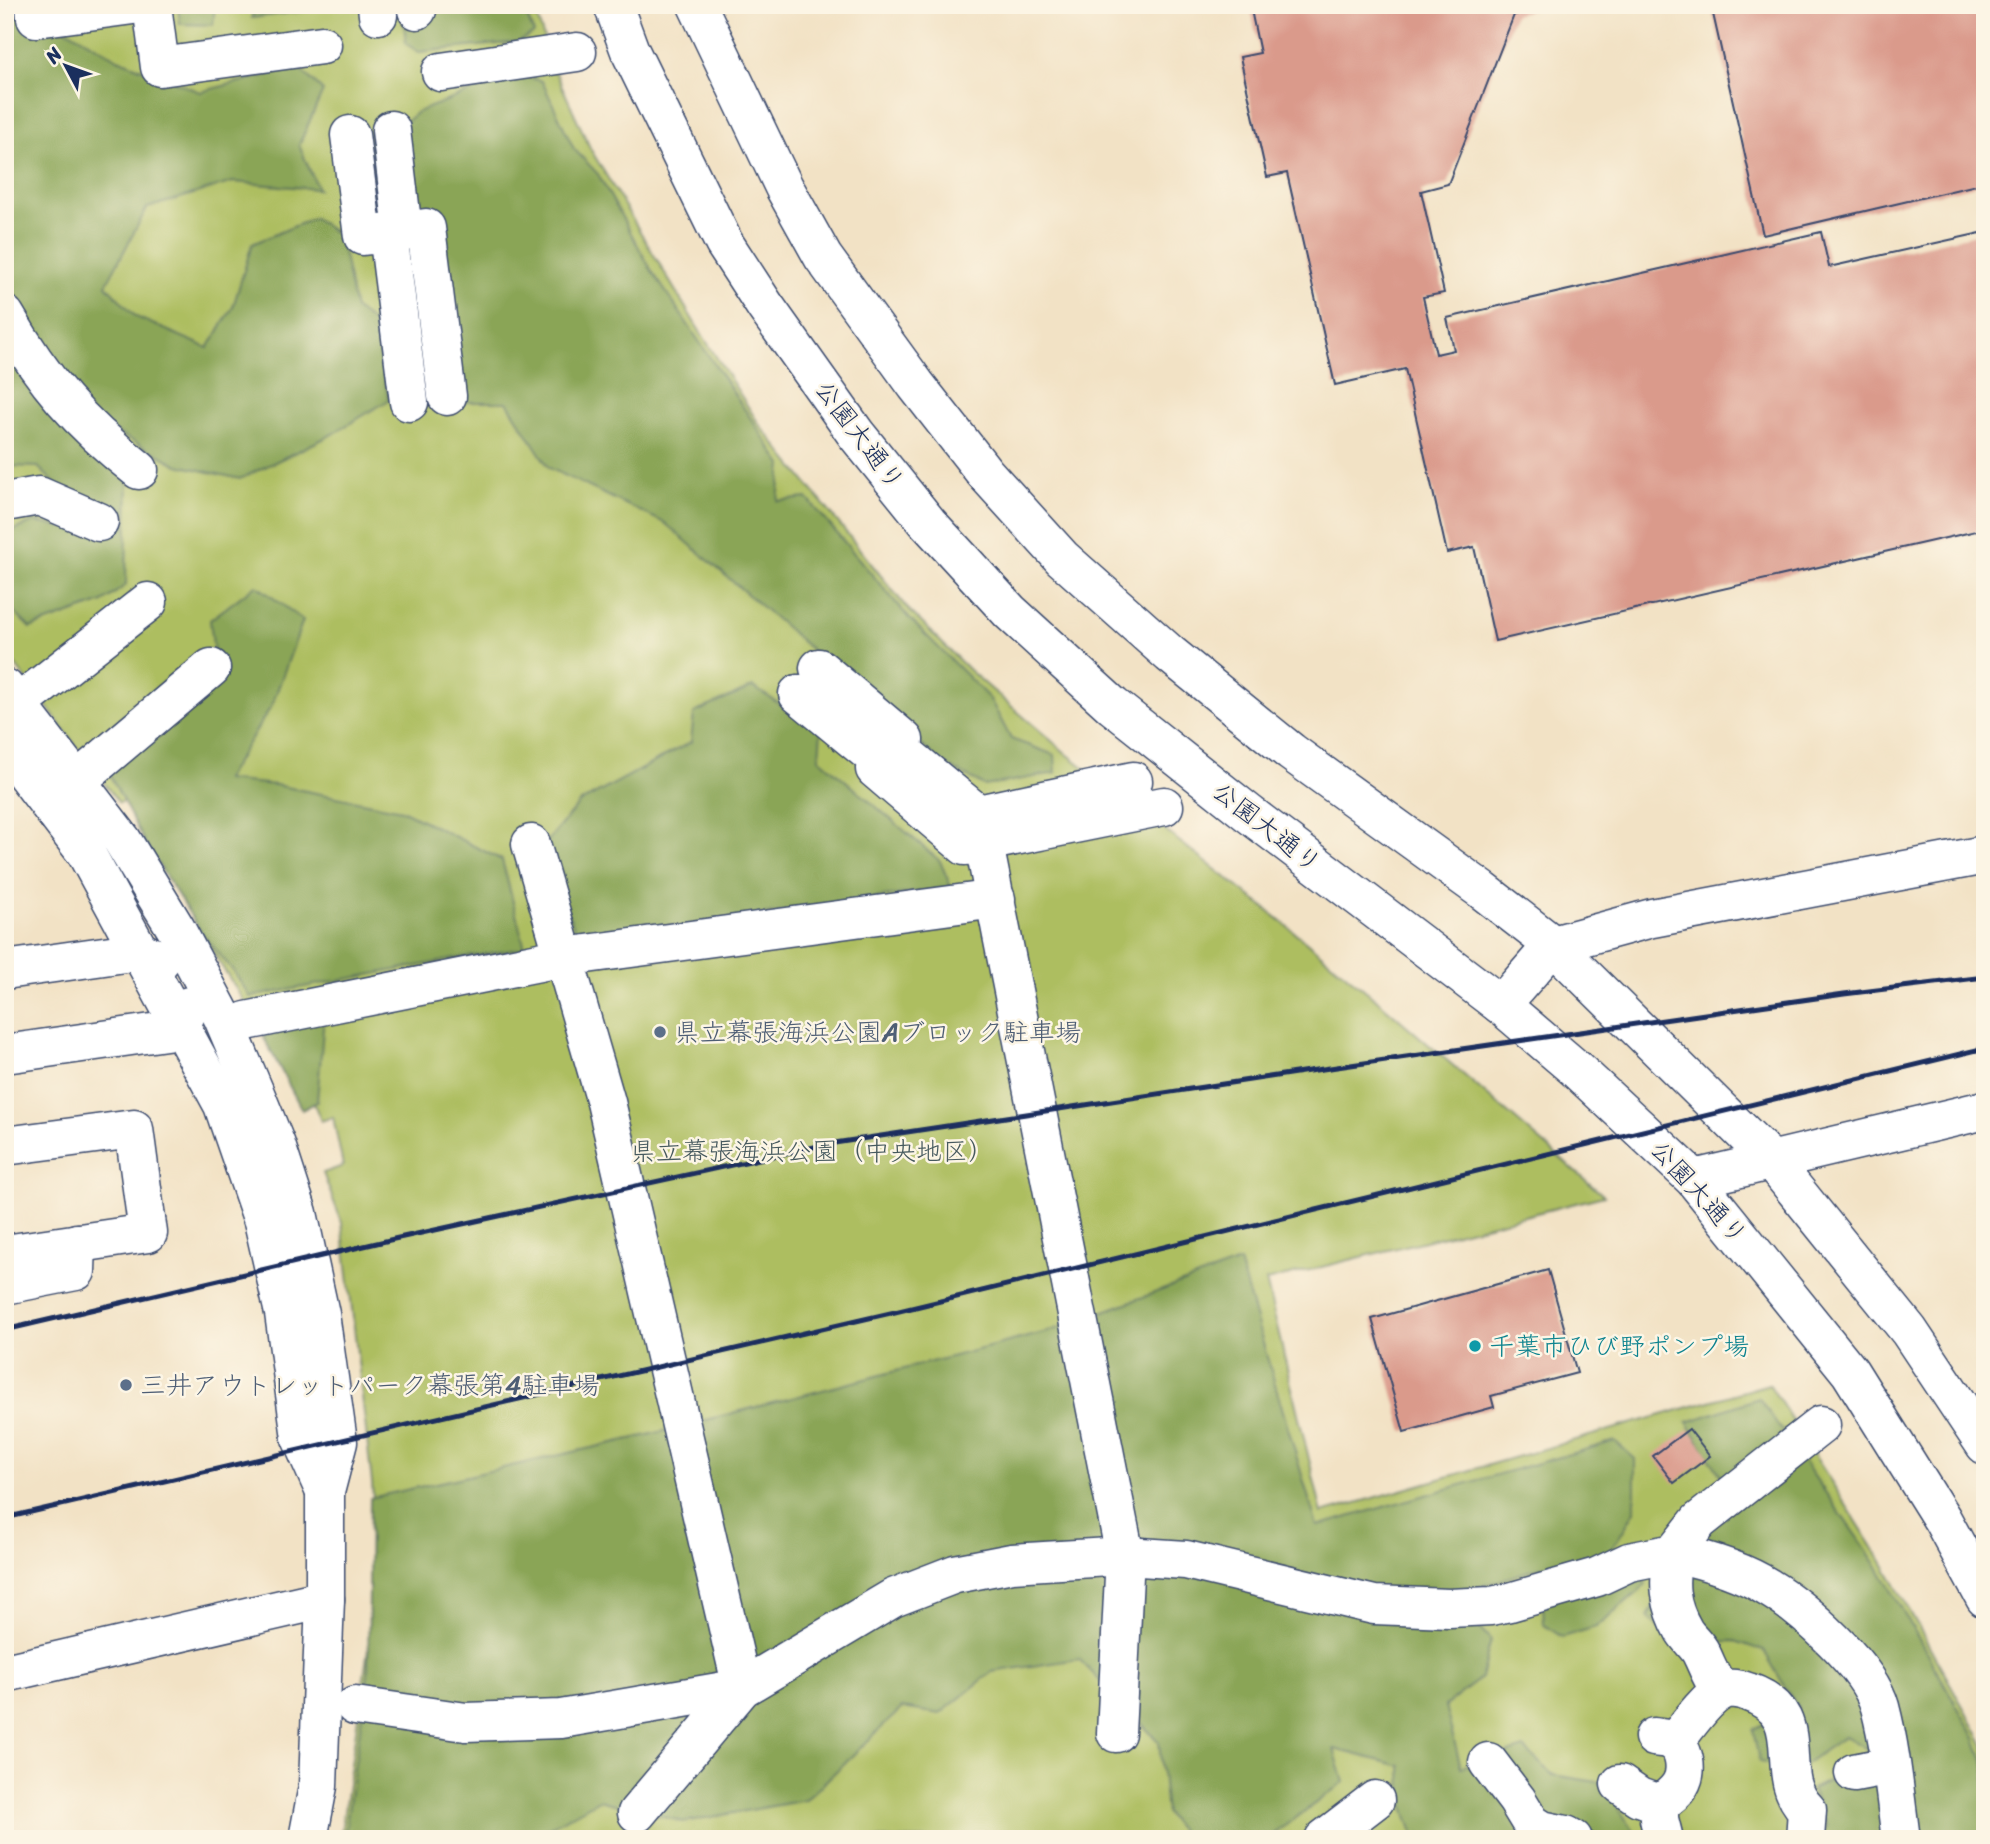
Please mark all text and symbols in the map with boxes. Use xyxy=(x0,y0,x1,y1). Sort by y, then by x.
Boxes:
north arrow xyxy=(32,32,102,102)
text: N xyxy=(36,39,71,72)
street label: 公園大通り xyxy=(803,369,917,501)
street label: 公園大通り xyxy=(1202,769,1332,885)
place label: 県立幕張海浜公園Aブロック駐車場 xyxy=(674,1009,1081,1055)
marker: 県立幕張海浜公園Aブロック駐車場 xyxy=(652,1024,668,1040)
park label: 県立幕張海浜公園（中央地区） xyxy=(630,1128,994,1174)
street label: 公園大通り xyxy=(1638,1128,1760,1256)
place label: 千葉市ひび野ポンプ場 xyxy=(1489,1323,1749,1369)
marker: 千葉市ひび野ポンプ場 xyxy=(1467,1338,1483,1354)
place label: 三井アウトレットパーク幕張第4駐車場 xyxy=(140,1362,599,1408)
marker: 三井アウトレットパーク幕張第4駐車場 xyxy=(118,1377,134,1393)

